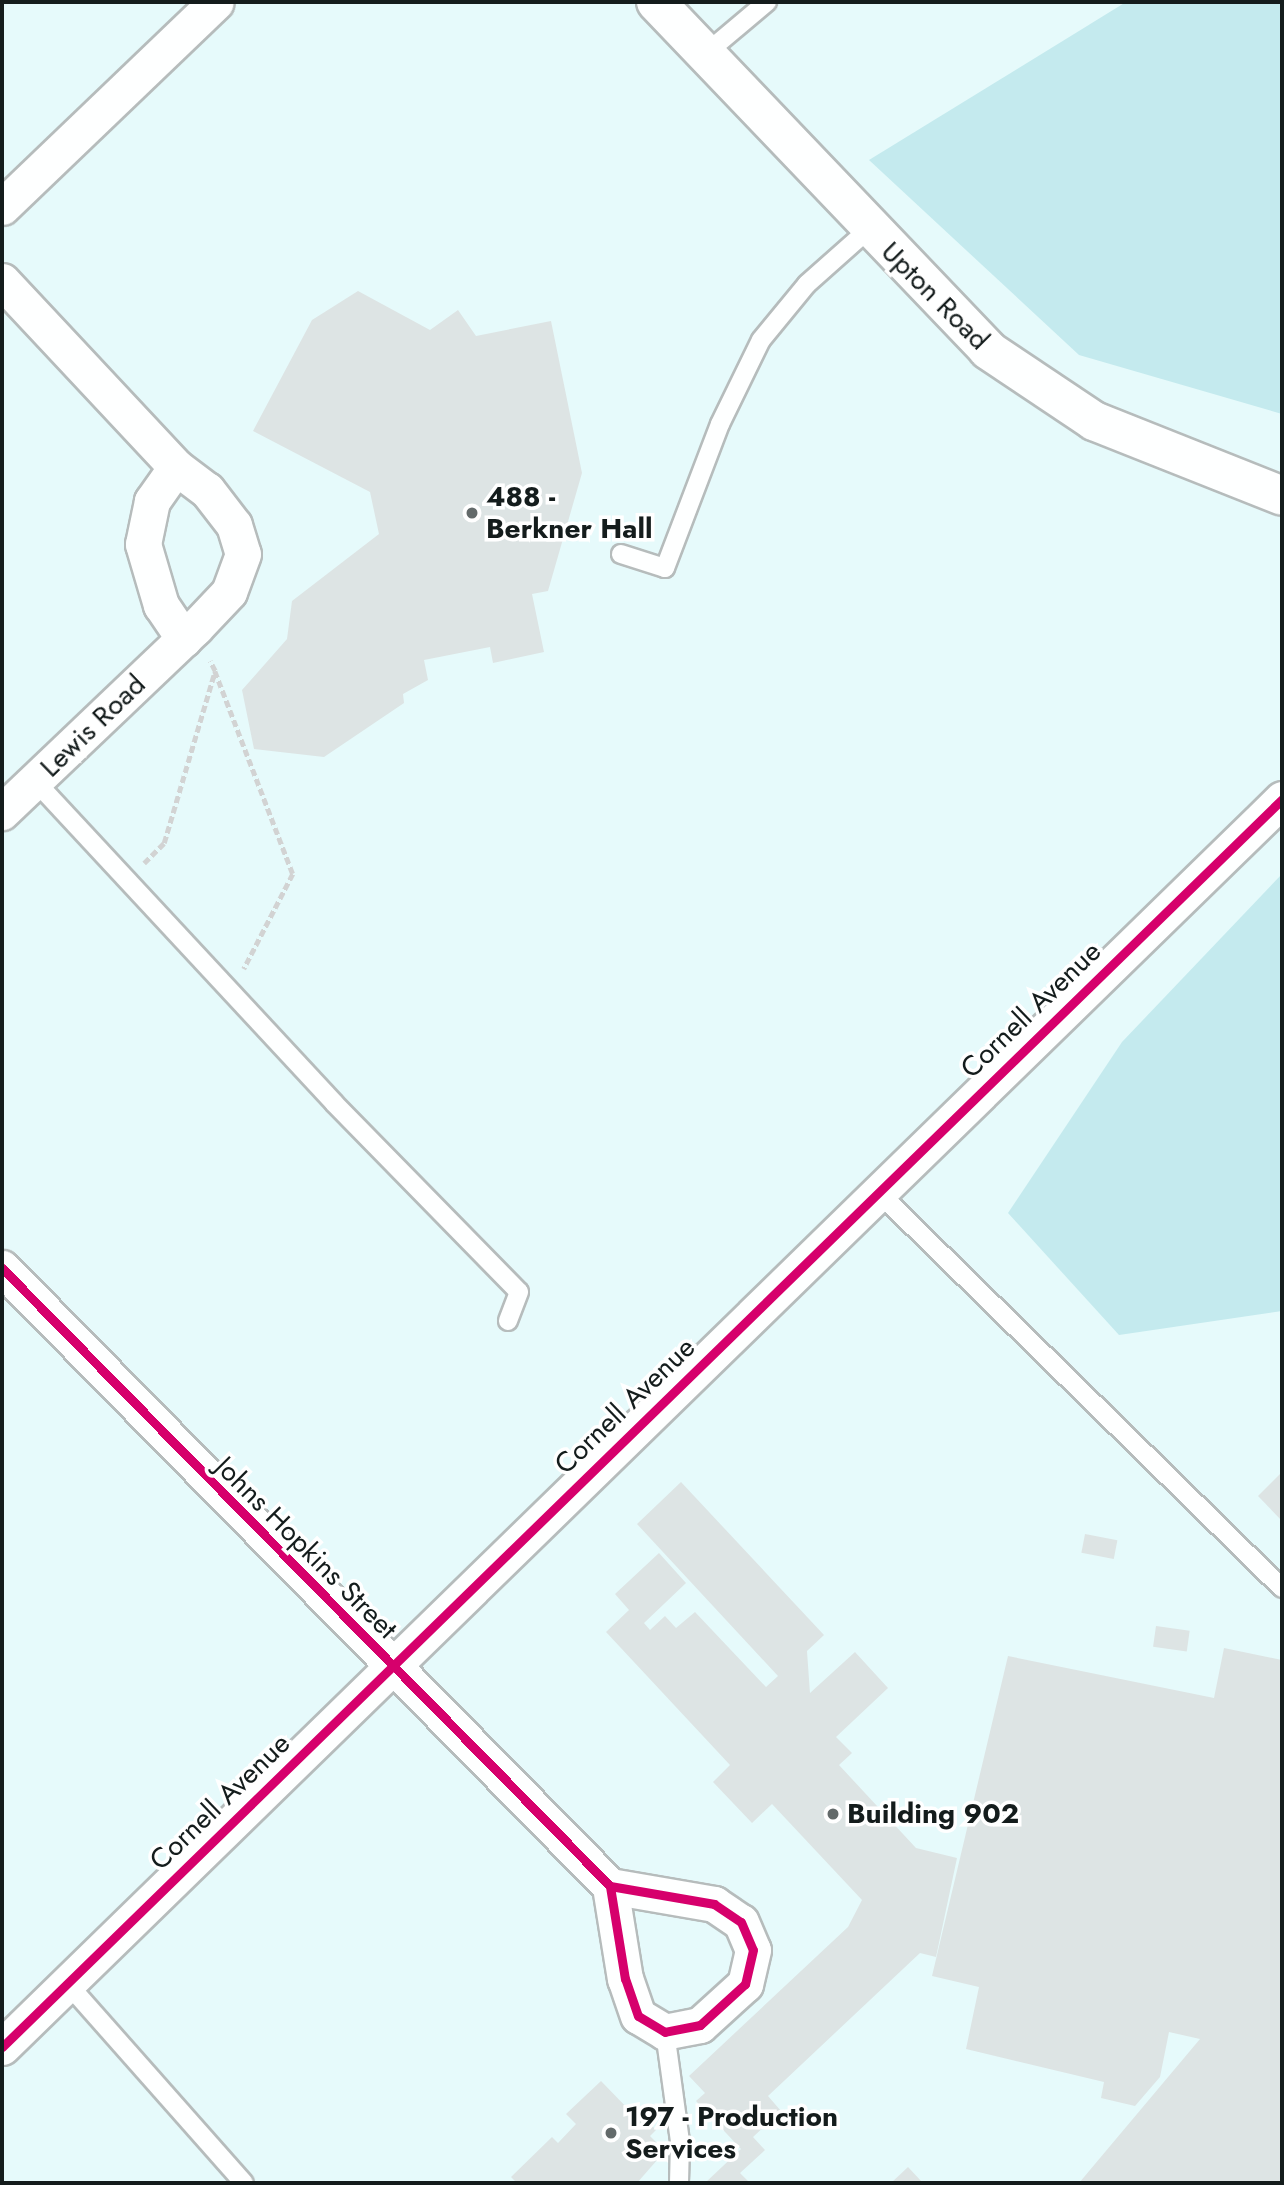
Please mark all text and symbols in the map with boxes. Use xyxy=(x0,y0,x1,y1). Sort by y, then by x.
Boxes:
street label: Upton Road xyxy=(874,235,996,357)
place label: 488 - Berkner Hall xyxy=(486,480,653,546)
marker: 488 - Berkner Hall xyxy=(464,505,480,521)
street label: Lewis Road xyxy=(33,668,153,784)
street label: Cornell Avenue xyxy=(954,935,1108,1085)
street label: Cornell Avenue xyxy=(548,1331,702,1481)
street label: Johns Hopkins Street xyxy=(208,1450,404,1646)
street label: Cornell Avenue xyxy=(143,1727,297,1877)
place label: Building 902 xyxy=(847,1797,1019,1831)
marker: Building 902 xyxy=(825,1806,841,1822)
place label: 197 - Production Services xyxy=(625,2100,838,2166)
marker: 197 - Production Services xyxy=(603,2125,619,2141)

